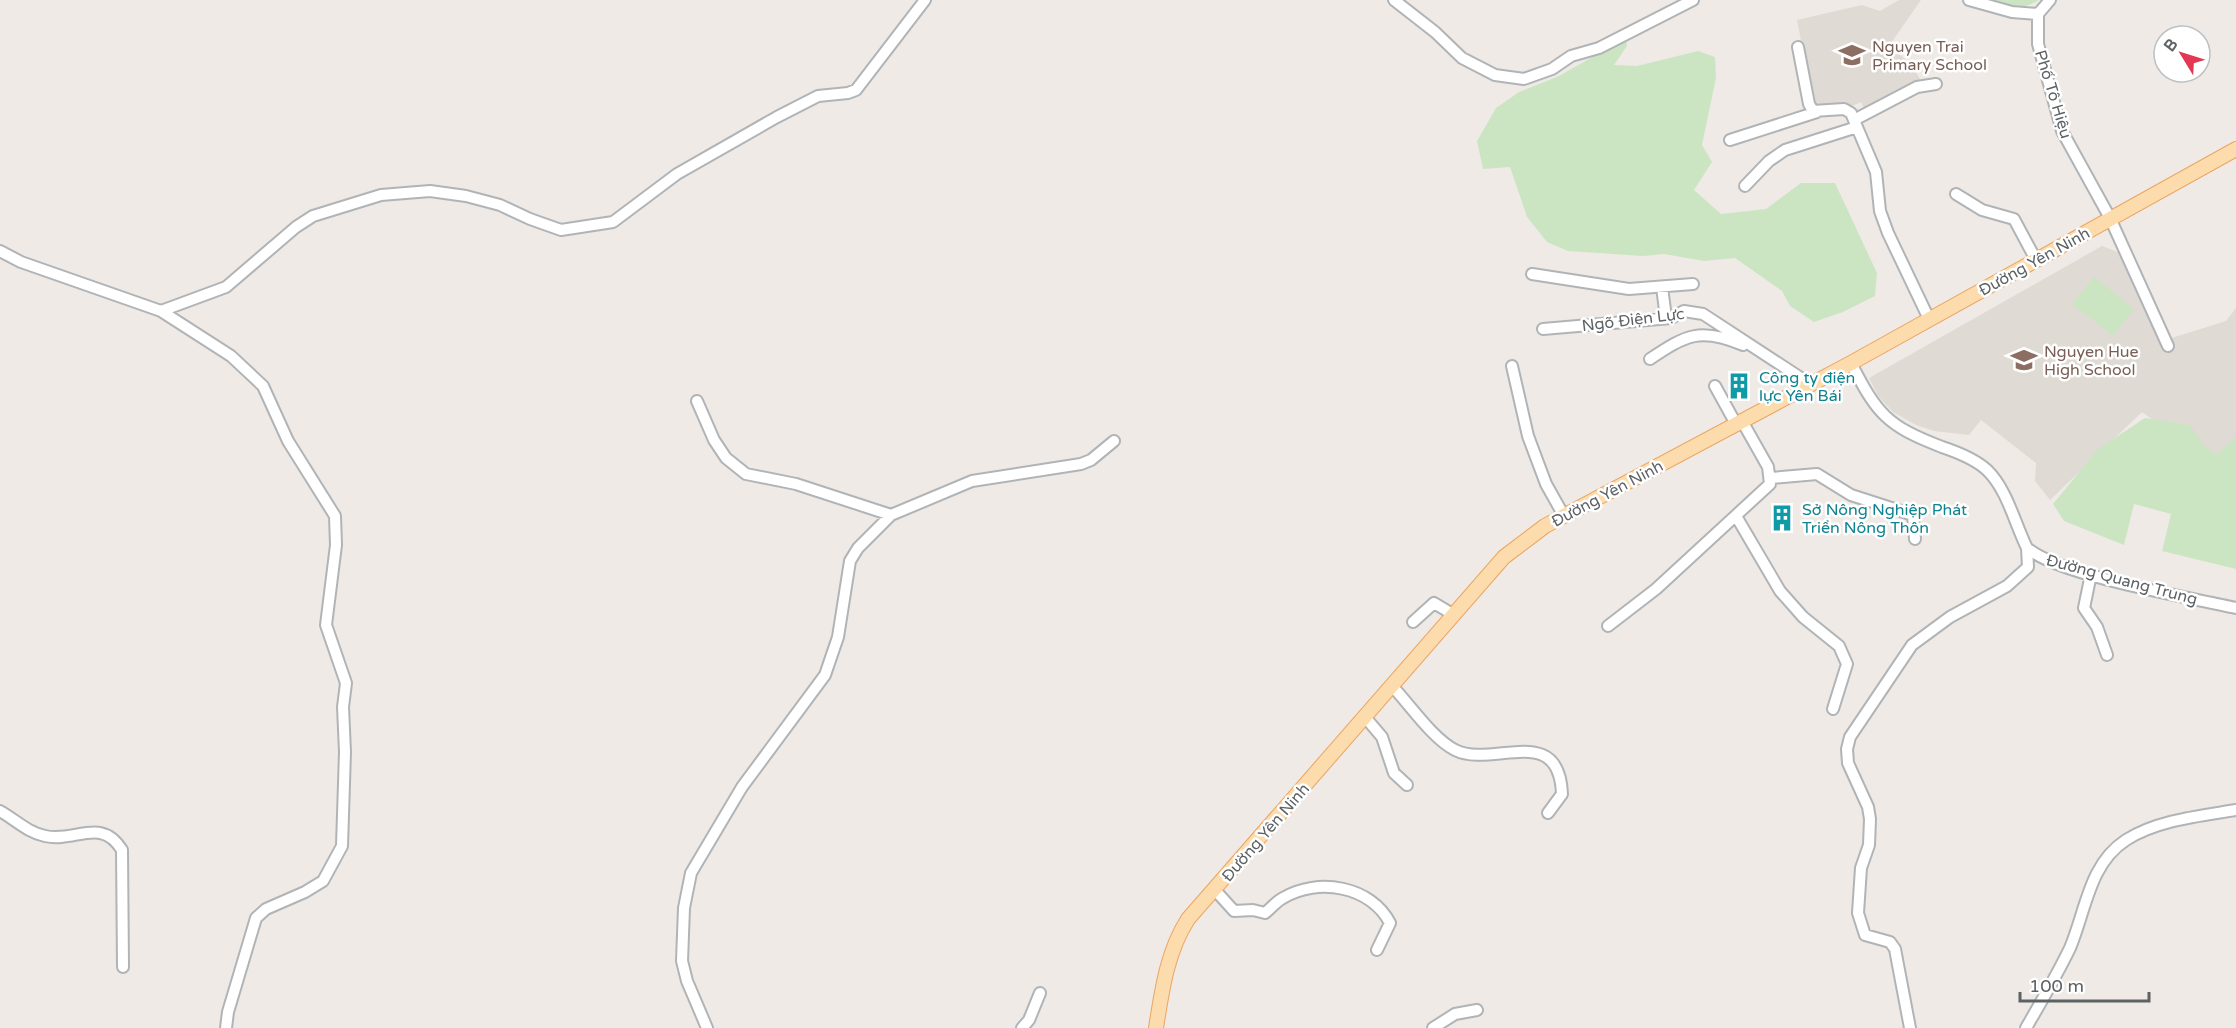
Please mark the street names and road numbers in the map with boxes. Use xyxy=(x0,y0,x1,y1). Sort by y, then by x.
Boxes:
street label: Phố Tô Hiệu xyxy=(2030,48,2076,141)
street label: Đường Yên Ninh xyxy=(1976,223,2093,301)
street label: Ngõ Điện Lực xyxy=(1581,304,1686,336)
street label: Đường Yên Ninh xyxy=(1548,456,1667,532)
street label: Đường Quang Trung xyxy=(2044,550,2200,610)
street label: Đường Yên Ninh xyxy=(1218,779,1314,886)

